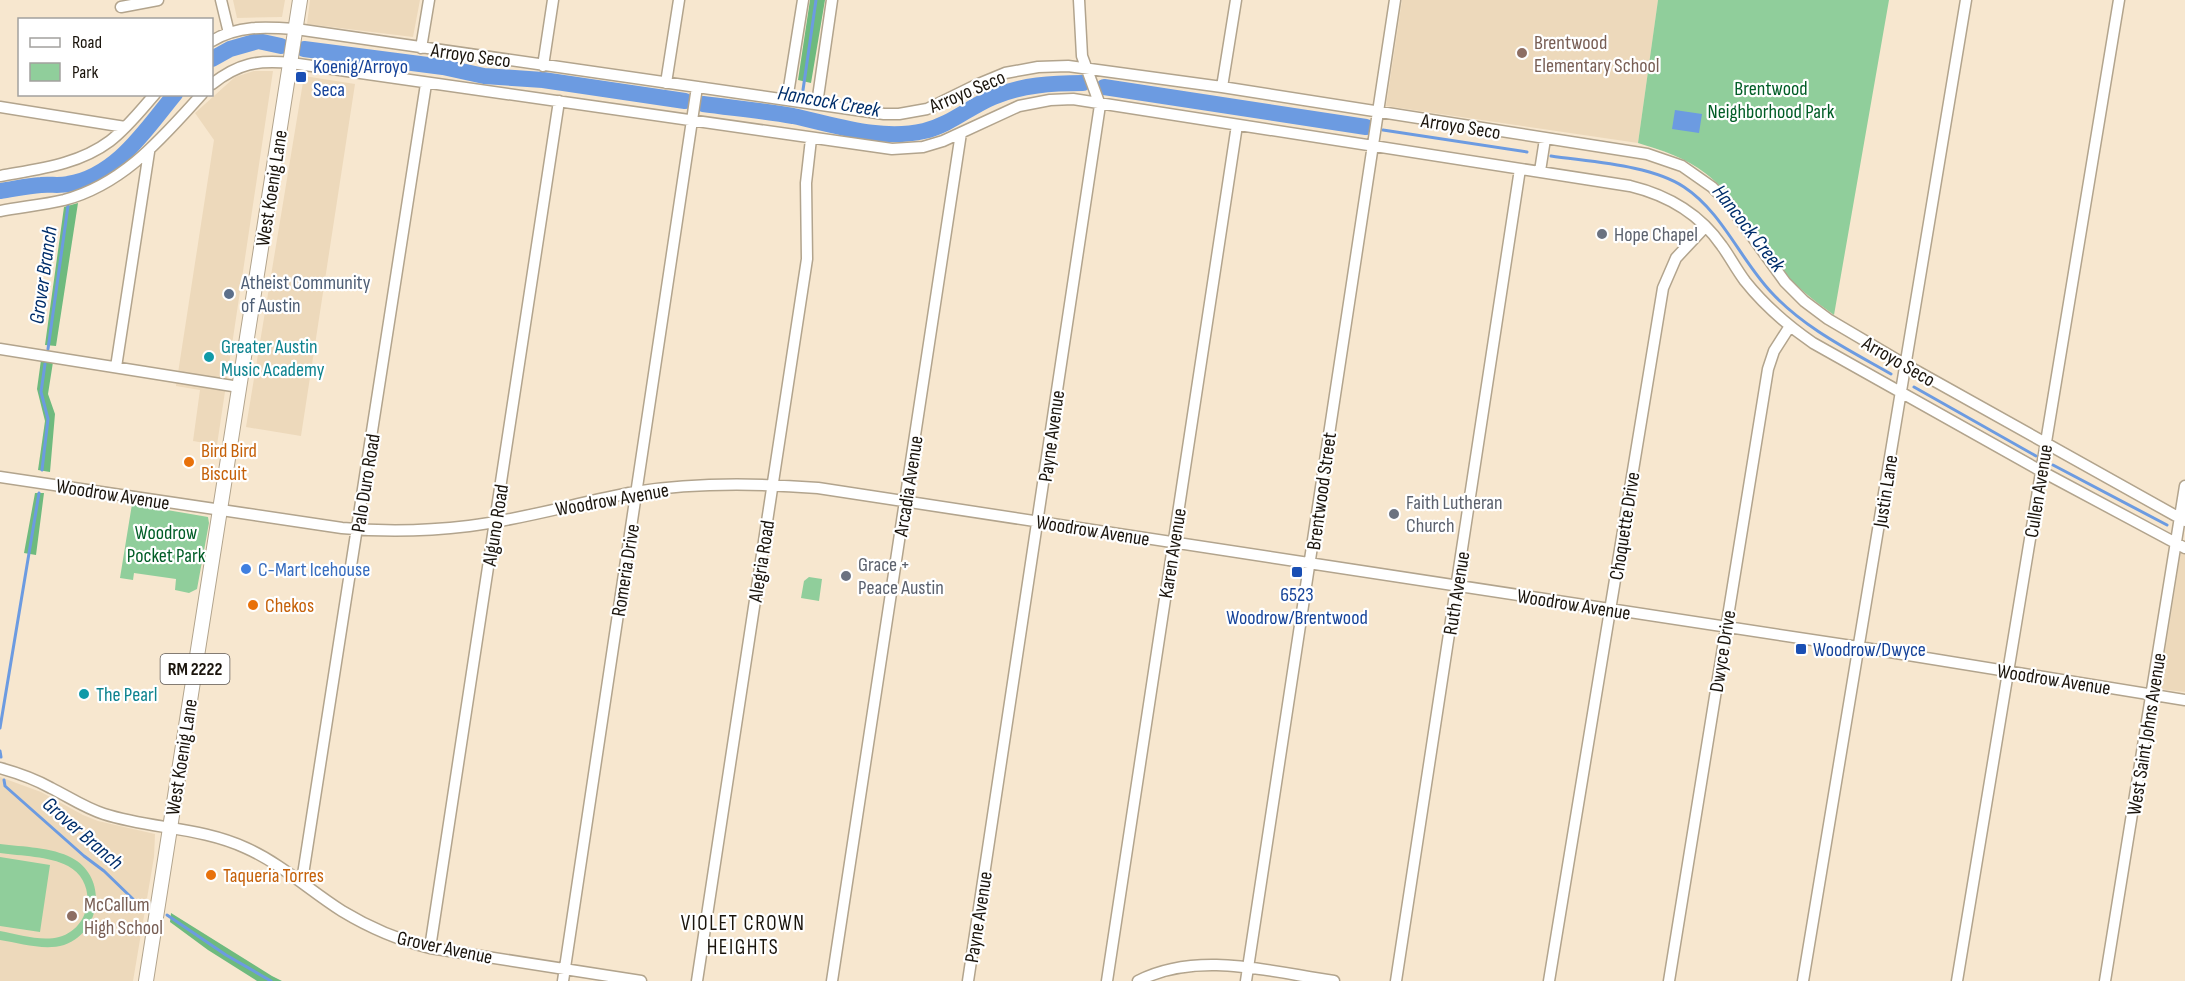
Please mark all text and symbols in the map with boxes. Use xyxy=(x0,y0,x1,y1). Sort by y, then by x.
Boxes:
legend xyxy=(18,18,213,96)
place label: Brentwood Elementary School xyxy=(1534,31,1660,78)
text: Road xyxy=(72,32,102,53)
street label: Arroyo Seco xyxy=(429,38,512,73)
marker: Brentwood Elementary School xyxy=(1515,46,1529,60)
place label: Koenig/Arroyo Seca xyxy=(313,55,408,102)
text: Park xyxy=(72,62,98,83)
street label: Arroyo Seco xyxy=(925,65,1009,119)
marker: Koenig/Arroyo Seca xyxy=(294,70,308,84)
park label: Brentwood Neighborhood Park xyxy=(1708,77,1835,124)
water label: Hancock Creek xyxy=(776,80,883,123)
street label: Arroyo Seco xyxy=(1418,109,1502,145)
street label: West Koenig Lane xyxy=(251,128,293,248)
water label: Hancock Creek xyxy=(1707,180,1791,278)
place label: Hope Chapel xyxy=(1614,223,1698,247)
water label: Grover Branch xyxy=(24,224,63,326)
marker: Hope Chapel xyxy=(1595,227,1609,241)
place label: Atheist Community of Austin xyxy=(240,271,371,318)
marker: Atheist Community of Austin xyxy=(222,287,236,301)
street label: Arroyo Seco xyxy=(1857,331,1939,392)
place label: Greater Austin Music Academy xyxy=(221,335,325,382)
marker: Greater Austin Music Academy xyxy=(202,350,216,364)
street label: Payne Avenue xyxy=(1034,389,1070,483)
street label: Brentwood Street xyxy=(1302,431,1342,552)
street label: Palo Duro Road xyxy=(346,432,386,534)
street label: Arcadia Avenue xyxy=(889,434,929,539)
place label: Bird Bird Biscuit xyxy=(201,439,257,486)
street label: Cullen Avenue xyxy=(2020,443,2058,540)
street label: Justin Lane xyxy=(1868,453,1904,530)
marker: Bird Bird Biscuit xyxy=(182,455,196,469)
street label: Choquette Drive xyxy=(1605,470,1645,582)
street label: Woodrow Avenue xyxy=(54,474,171,516)
street label: Woodrow Avenue xyxy=(554,478,671,522)
street label: Alguno Road xyxy=(478,483,514,569)
place label: Faith Lutheran Church xyxy=(1406,491,1503,538)
street label: Karen Avenue xyxy=(1154,506,1192,600)
marker: Faith Lutheran Church xyxy=(1387,507,1401,521)
street label: Woodrow Avenue xyxy=(1034,510,1151,552)
street label: Alegria Road xyxy=(744,519,780,605)
park label: Woodrow Pocket Park xyxy=(127,521,206,568)
street label: Romeria Drive xyxy=(607,522,645,618)
street label: Ruth Avenue xyxy=(1439,550,1475,637)
place label: Grace + Peace Austin xyxy=(858,553,944,600)
place label: C-Mart Icehouse xyxy=(258,558,370,582)
marker: C-Mart Icehouse xyxy=(239,562,253,576)
marker: 6523 Woodrow/Brentwood xyxy=(1290,565,1304,579)
marker: Grace + Peace Austin xyxy=(839,569,853,583)
place label: 6523 Woodrow/Brentwood xyxy=(1226,583,1368,630)
street label: Woodrow Avenue xyxy=(1515,584,1632,626)
place label: Chekos xyxy=(265,594,314,618)
marker: Chekos xyxy=(246,598,260,612)
street label: Dwyce Drive xyxy=(1705,608,1741,694)
place label: Woodrow/Dwyce xyxy=(1813,638,1926,662)
marker: Woodrow/Dwyce xyxy=(1794,642,1808,656)
street label: West Saint Johns Avenue xyxy=(2122,651,2172,817)
road number: RM 2222 xyxy=(160,654,230,684)
street label: Woodrow Avenue xyxy=(1995,659,2112,701)
place label: The Pearl xyxy=(96,683,157,707)
marker: The Pearl xyxy=(77,687,91,701)
street label: West Koenig Lane xyxy=(161,697,203,817)
water label: Grover Branch xyxy=(37,792,128,875)
place label: Taqueria Torres xyxy=(223,864,324,888)
marker: Taqueria Torres xyxy=(204,868,218,882)
street label: Payne Avenue xyxy=(960,870,998,965)
place label: McCallum High School xyxy=(84,893,163,940)
marker: McCallum High School xyxy=(65,909,79,923)
district label: VIOLET CROWN HEIGHTS xyxy=(681,911,805,960)
street label: Grover Avenue xyxy=(395,926,495,970)

